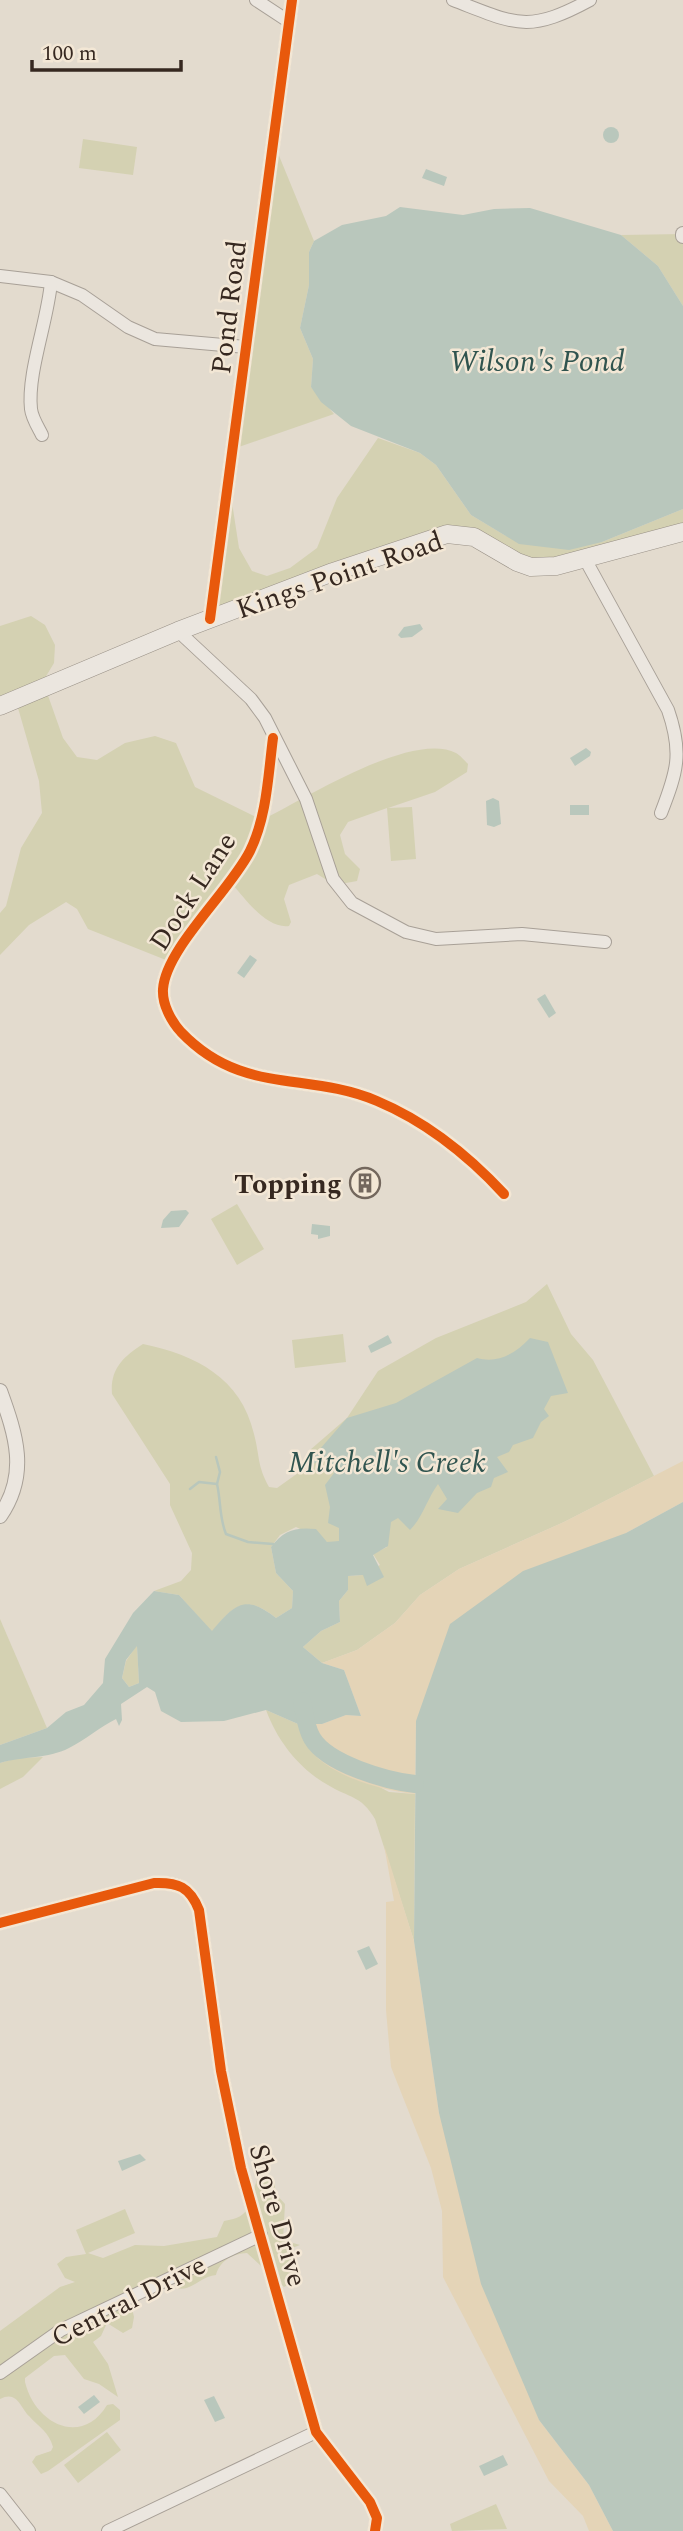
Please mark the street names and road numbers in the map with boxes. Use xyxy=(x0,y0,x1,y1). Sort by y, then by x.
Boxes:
street label: Pond Road xyxy=(200,238,259,377)
street label: Kings Point Road xyxy=(230,520,449,631)
street label: Dock Lane xyxy=(139,824,248,960)
street label: Shore Drive xyxy=(237,2139,318,2292)
street label: Central Drive xyxy=(44,2244,214,2359)

